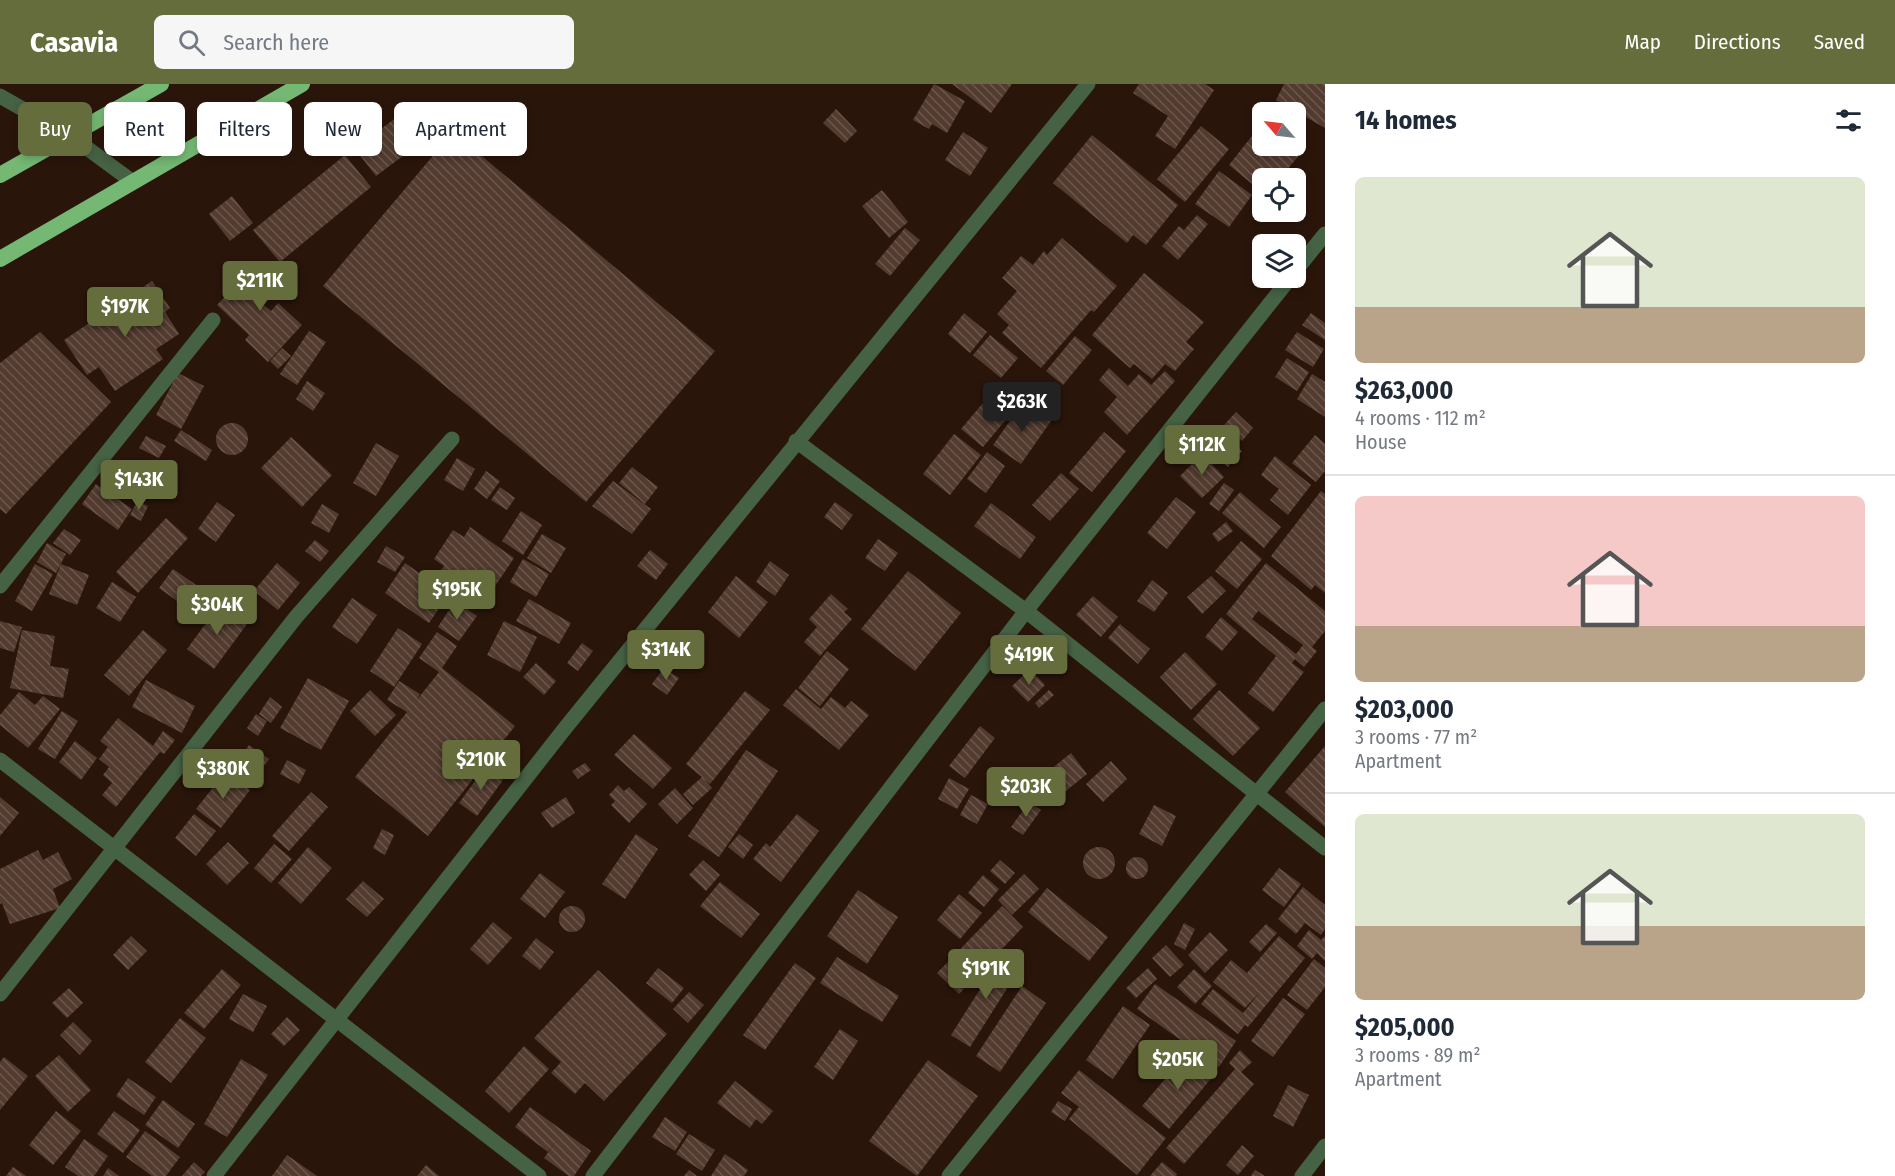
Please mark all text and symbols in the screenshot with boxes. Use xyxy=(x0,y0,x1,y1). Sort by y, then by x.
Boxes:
search box xyxy=(154,15,574,69)
text: Casavia xyxy=(30,26,118,59)
icon: search xyxy=(175,26,208,59)
text: Search here xyxy=(223,29,329,56)
text: Map xyxy=(1624,29,1661,55)
text: Directions xyxy=(1694,29,1781,55)
text: Saved xyxy=(1814,29,1865,55)
chip: Buy xyxy=(18,102,92,156)
chip: Rent xyxy=(104,102,185,156)
chip: Filters xyxy=(197,102,292,156)
chip: New xyxy=(304,102,382,156)
chip: Apartment xyxy=(394,102,527,156)
north arrow xyxy=(1252,102,1306,156)
map controls xyxy=(1252,102,1306,288)
icon: filters xyxy=(1832,104,1865,137)
text: 14 homes xyxy=(1355,105,1457,136)
button: locate xyxy=(1252,168,1306,222)
icon: home xyxy=(1556,216,1664,324)
button: layers xyxy=(1252,234,1306,288)
pin: $211K xyxy=(218,261,302,312)
text: $211K xyxy=(237,268,283,292)
pin: $197K xyxy=(83,287,167,338)
text: $197K xyxy=(101,294,149,318)
text: $263,000 xyxy=(1355,375,1454,406)
pin: $263K xyxy=(980,382,1064,433)
text: $263K xyxy=(997,389,1047,413)
text: 4 rooms · 112 m² xyxy=(1355,406,1486,430)
pin: $112K xyxy=(1160,425,1244,476)
text: House xyxy=(1355,430,1407,454)
text: $112K xyxy=(1179,432,1225,456)
pin: $143K xyxy=(97,460,181,511)
text: $143K xyxy=(115,467,163,491)
icon: home xyxy=(1556,535,1664,643)
pin: $195K xyxy=(415,570,499,621)
text: $195K xyxy=(432,577,482,601)
pin: $304K xyxy=(175,585,259,636)
text: $304K xyxy=(191,592,243,616)
pin: $314K xyxy=(624,630,708,681)
pin: $419K xyxy=(987,635,1071,686)
text: $314K xyxy=(641,637,691,661)
text: $419K xyxy=(1004,642,1054,666)
text: $203,000 xyxy=(1355,694,1454,725)
text: 3 rooms · 77 m² xyxy=(1355,725,1477,749)
pin: $210K xyxy=(439,740,523,791)
text: $210K xyxy=(456,747,506,771)
pin: $380K xyxy=(181,749,265,800)
text: Apartment xyxy=(1355,749,1442,773)
text: $380K xyxy=(197,756,249,780)
pin: $203K xyxy=(984,767,1068,818)
text: $203K xyxy=(1001,774,1051,798)
icon: home xyxy=(1556,853,1664,961)
pin: $191K xyxy=(944,949,1028,1000)
text: $191K xyxy=(962,956,1010,980)
text: $205,000 xyxy=(1355,1012,1455,1043)
pin: $205K xyxy=(1136,1040,1220,1091)
text: 3 rooms · 89 m² xyxy=(1355,1043,1480,1067)
text: $205K xyxy=(1152,1047,1204,1071)
text: Apartment xyxy=(1355,1067,1442,1091)

